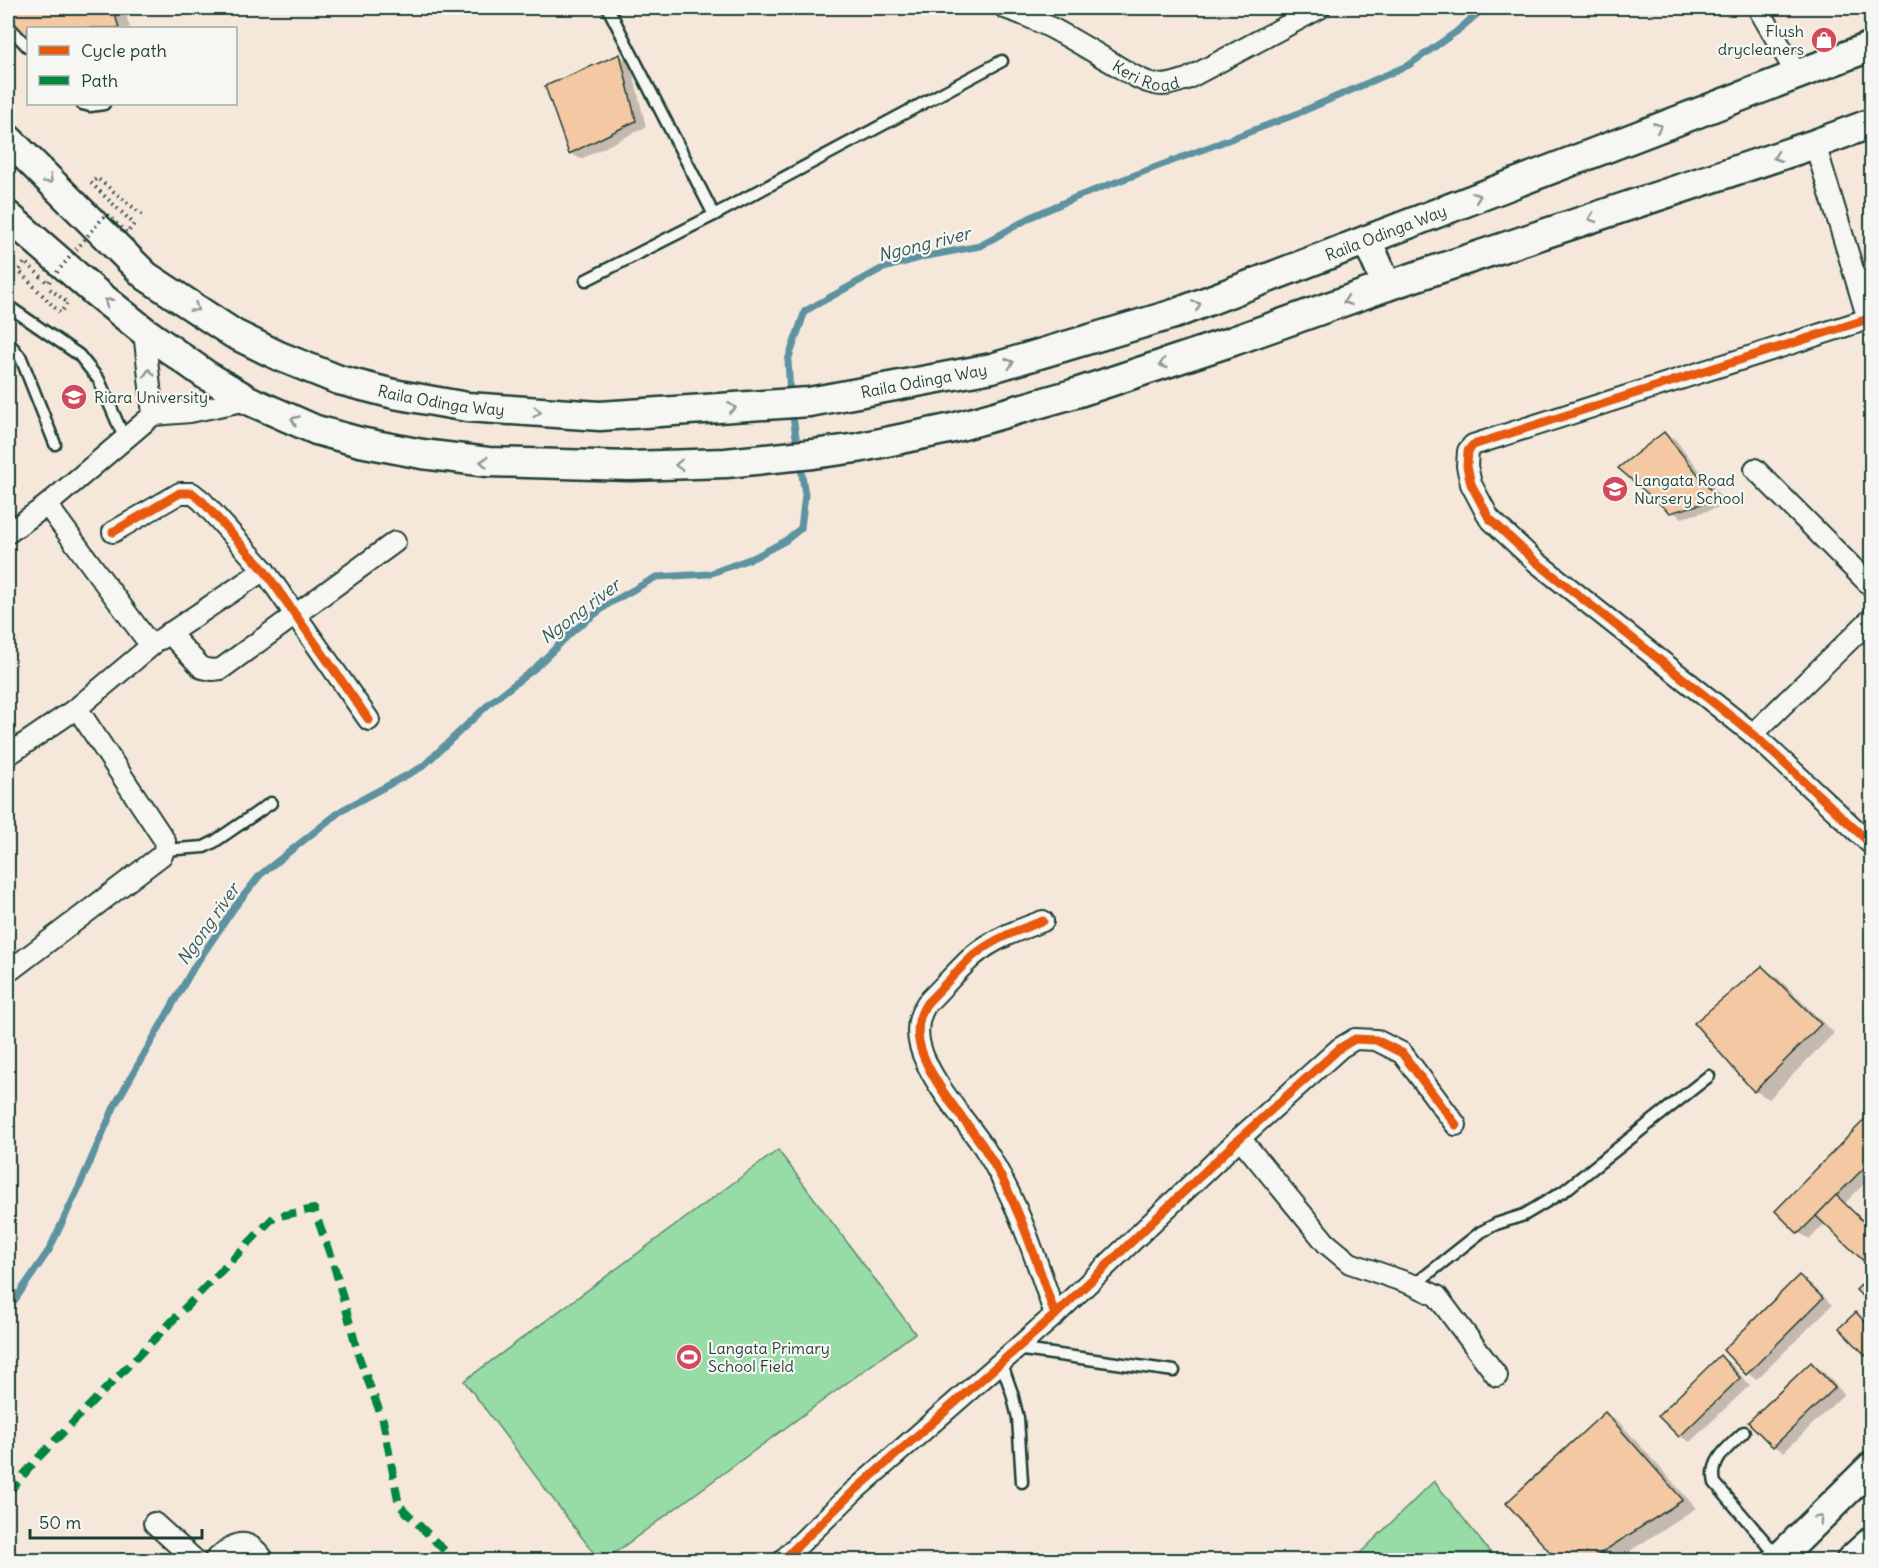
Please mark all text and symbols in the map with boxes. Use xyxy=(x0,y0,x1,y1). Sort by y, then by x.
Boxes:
place label: Flush drycleaners xyxy=(1718,21,1804,59)
shop icon: Flush drycleaners xyxy=(1809,25,1839,55)
legend xyxy=(27,27,237,105)
text: Cycle path xyxy=(81,39,167,62)
street label: Keri Road xyxy=(1109,55,1181,95)
text: Path xyxy=(81,69,118,92)
one-way arrow xyxy=(1652,122,1663,134)
one-way arrow xyxy=(1772,150,1783,162)
one-way arrow xyxy=(42,172,53,183)
one-way arrow xyxy=(1470,192,1481,204)
street label: Raila Odinga Way xyxy=(1322,200,1449,265)
one-way arrow xyxy=(1587,211,1598,224)
water label: Ngong river xyxy=(875,221,975,267)
one-way arrow xyxy=(1343,293,1353,306)
one-way arrow xyxy=(104,299,115,310)
one-way arrow xyxy=(1190,300,1201,312)
one-way arrow xyxy=(188,301,199,312)
one-way arrow xyxy=(1158,357,1169,370)
one-way arrow xyxy=(1005,358,1015,370)
street label: Raila Odinga Way xyxy=(859,359,989,402)
one-way arrow xyxy=(143,368,156,378)
street label: Raila Odinga Way xyxy=(376,380,505,420)
school or university icon: Riara University xyxy=(59,382,89,412)
place label: Riara University xyxy=(94,387,208,407)
one-way arrow xyxy=(727,401,736,414)
one-way arrow xyxy=(533,405,542,418)
one-way arrow xyxy=(290,415,301,427)
one-way arrow xyxy=(480,456,489,469)
one-way arrow xyxy=(675,458,684,471)
place label: Langata Road Nursery School xyxy=(1634,470,1744,508)
school or university icon: Langata Road Nursery School xyxy=(1600,474,1630,504)
water label: Ngong river xyxy=(535,572,627,649)
water label: Ngong river xyxy=(172,877,246,969)
place label: Langata Primary School Field xyxy=(708,1338,830,1376)
sports icon: Langata Primary School Field xyxy=(674,1342,704,1372)
scale bar xyxy=(30,1502,202,1540)
text: 50 m xyxy=(39,1511,81,1534)
one-way arrow xyxy=(1812,1515,1822,1526)

